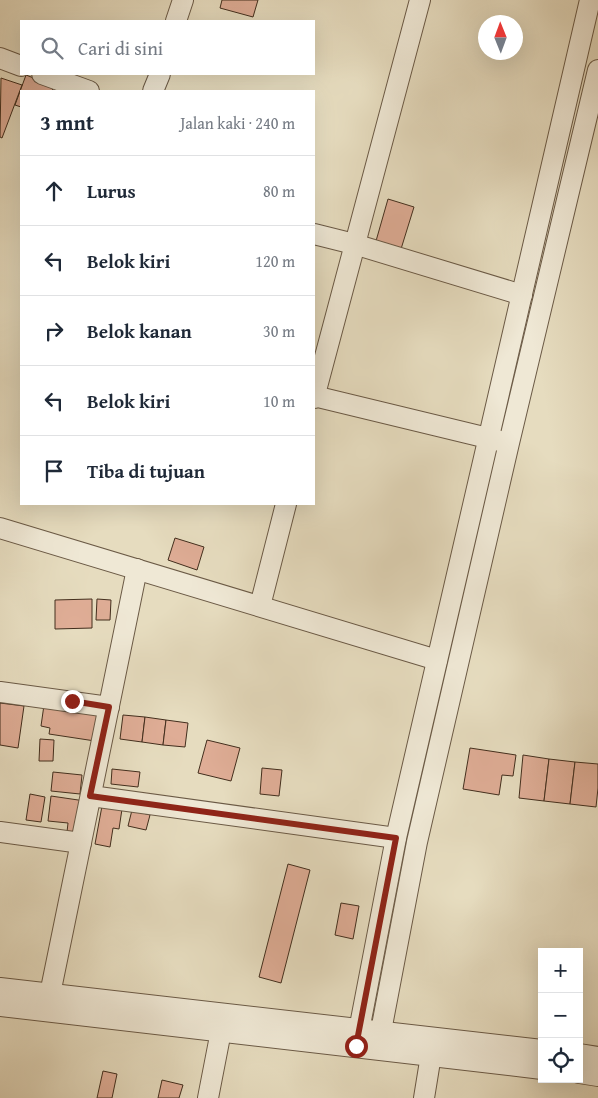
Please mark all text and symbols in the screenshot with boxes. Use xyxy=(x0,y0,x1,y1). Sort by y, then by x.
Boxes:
north arrow xyxy=(478,15,523,60)
search box xyxy=(20,20,315,75)
icon: search xyxy=(38,34,66,62)
text: Cari di sini xyxy=(78,34,163,62)
text: 3 mnt xyxy=(40,107,94,138)
text: Jalan kaki · 240 m xyxy=(180,111,295,135)
icon: ahead xyxy=(40,177,68,205)
text: Lurus xyxy=(87,177,136,205)
text: 80 m xyxy=(263,179,295,203)
icon: left xyxy=(40,247,68,275)
text: Belok kiri xyxy=(87,247,170,275)
text: 120 m xyxy=(255,249,295,273)
icon: right xyxy=(40,317,68,345)
text: Belok kanan xyxy=(87,317,192,345)
text: 30 m xyxy=(263,319,295,343)
icon: left xyxy=(40,387,68,415)
text: Belok kiri xyxy=(87,387,170,415)
text: 10 m xyxy=(263,389,295,413)
icon: arrive xyxy=(40,457,68,485)
text: Tiba di tujuan xyxy=(87,457,205,485)
route end xyxy=(61,690,84,713)
map controls xyxy=(538,948,583,1083)
button: + xyxy=(538,948,583,993)
button: − xyxy=(538,993,583,1038)
route start xyxy=(345,1035,368,1058)
button: locate xyxy=(538,1038,583,1083)

